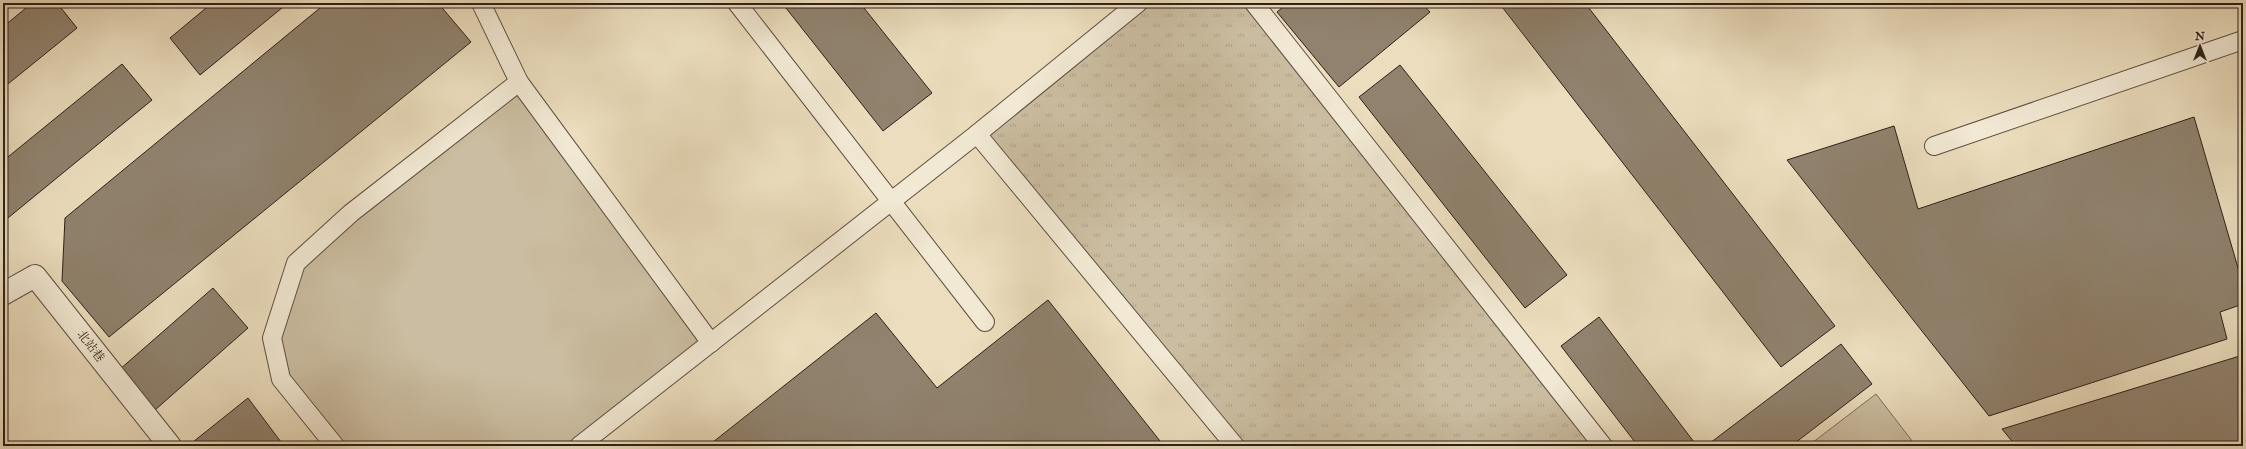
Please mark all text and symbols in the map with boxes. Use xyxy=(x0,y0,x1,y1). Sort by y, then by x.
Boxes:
north arrow xyxy=(2180,26,2220,66)
text: N xyxy=(2194,30,2206,43)
street label: 北站巷 xyxy=(74,328,108,365)

